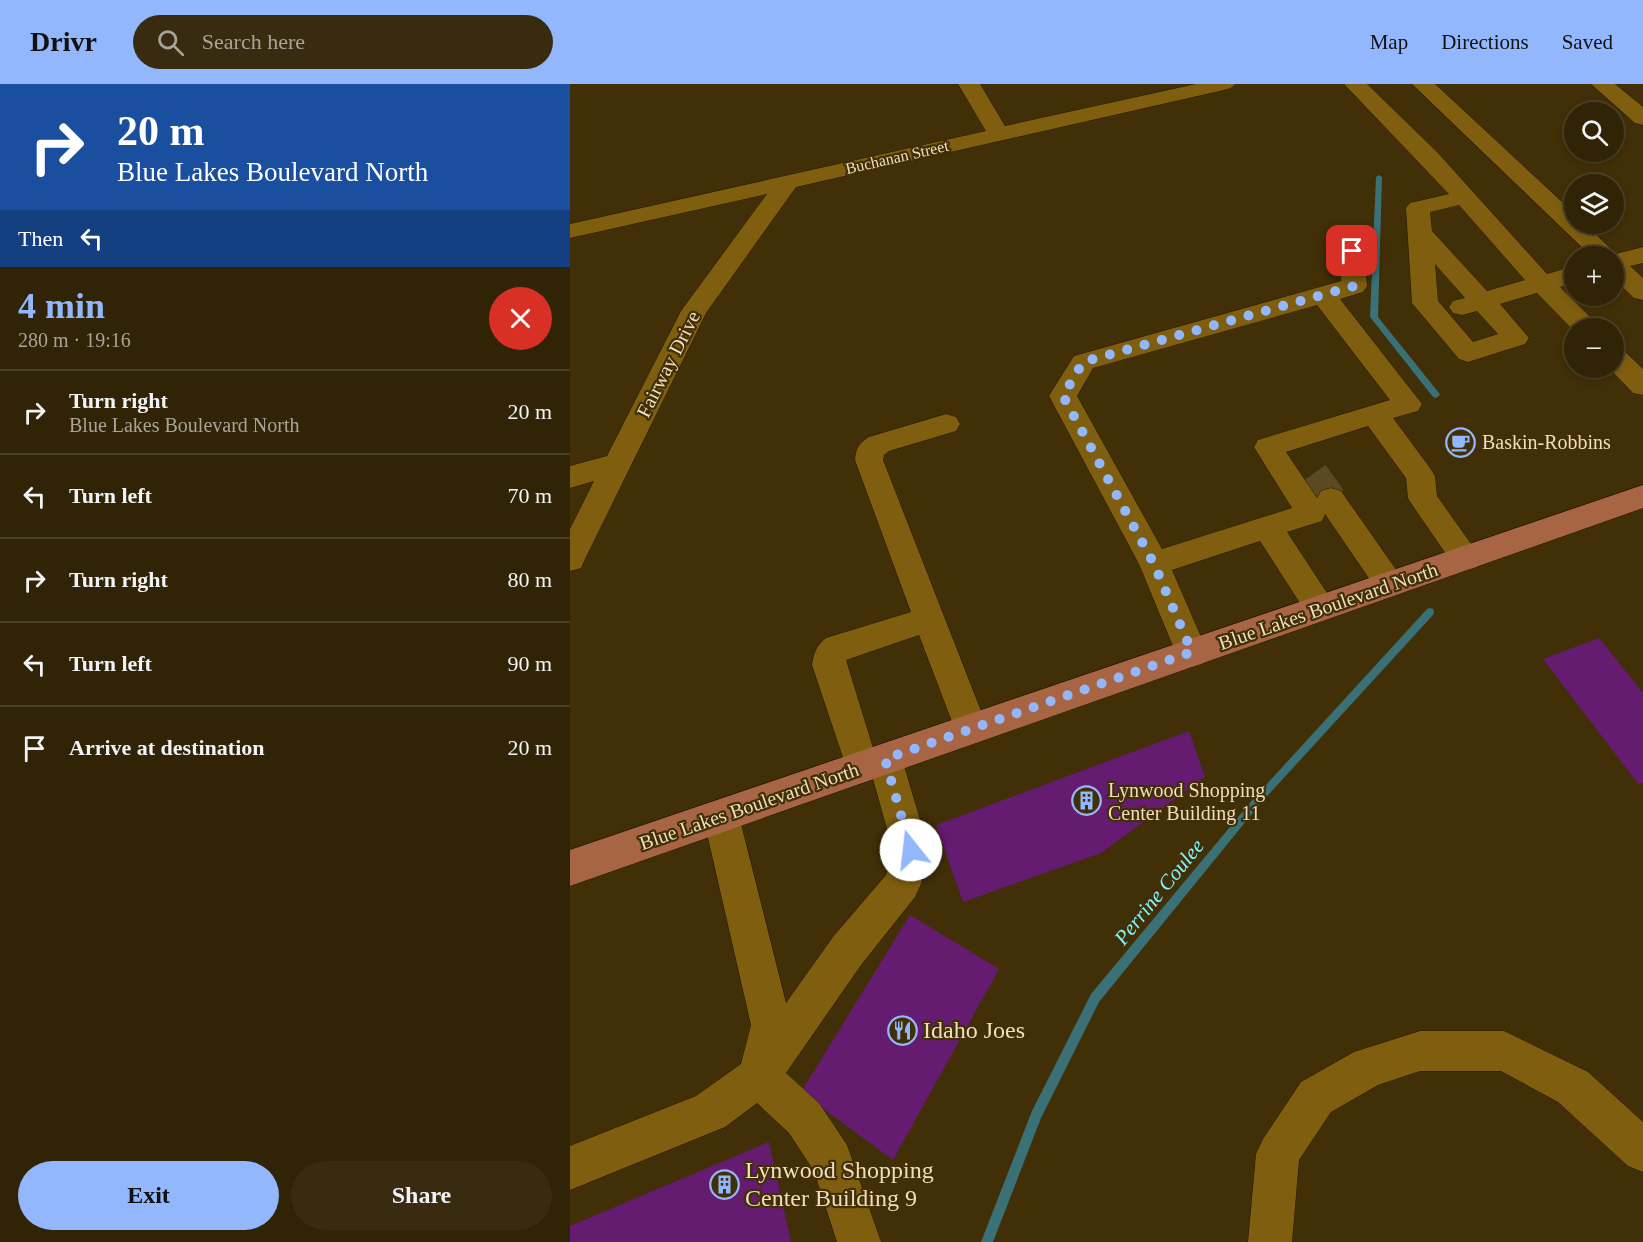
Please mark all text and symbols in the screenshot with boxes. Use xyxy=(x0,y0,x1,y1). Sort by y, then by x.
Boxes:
search box xyxy=(133,15,553,69)
text: Drivr xyxy=(30,26,97,57)
icon: search xyxy=(154,26,187,59)
text: Search here xyxy=(202,29,305,54)
text: Map xyxy=(1370,30,1408,54)
text: Directions xyxy=(1441,30,1529,54)
text: Saved xyxy=(1562,30,1613,54)
map controls xyxy=(1564,102,1624,378)
button: search xyxy=(1564,102,1624,162)
icon: right xyxy=(18,108,96,186)
text: 20 m xyxy=(117,108,205,154)
street label: Buchanan Street xyxy=(844,137,951,177)
text: Blue Lakes Boulevard North xyxy=(117,157,428,187)
button: layers xyxy=(1564,174,1624,234)
icon: left xyxy=(75,222,108,255)
pin xyxy=(1326,225,1377,276)
text: Then xyxy=(18,226,63,251)
icon: arrive xyxy=(1335,234,1368,267)
button: + xyxy=(1564,246,1624,306)
text: 4 min xyxy=(18,286,105,326)
button: close xyxy=(489,287,552,350)
street label: Fairway Drive xyxy=(632,307,705,421)
button: − xyxy=(1564,318,1624,378)
text: 280 m · 19:16 xyxy=(18,329,131,351)
text: Turn right xyxy=(69,388,168,413)
icon: right xyxy=(18,396,51,429)
text: 20 m xyxy=(507,399,552,424)
text: Blue Lakes Boulevard North xyxy=(69,414,300,436)
cafe icon: Baskin-Robbins xyxy=(1445,426,1477,458)
place label: Baskin-Robbins xyxy=(1482,431,1611,453)
icon: left xyxy=(18,480,51,513)
text: Turn left xyxy=(69,483,152,508)
text: 70 m xyxy=(507,483,552,508)
street label: Blue Lakes Boulevard North xyxy=(1215,558,1441,654)
icon: right xyxy=(18,564,51,597)
text: Turn right xyxy=(69,567,168,592)
text: 80 m xyxy=(507,567,552,592)
icon: left xyxy=(18,648,51,681)
text: Turn left xyxy=(69,651,152,676)
text: 90 m xyxy=(507,651,552,676)
icon: arrive xyxy=(18,732,51,765)
text: Arrive at destination xyxy=(69,735,265,760)
text: 20 m xyxy=(507,735,552,760)
street label: Blue Lakes Boulevard North xyxy=(636,758,862,854)
place label: Lynwood Shopping Center Building 11 xyxy=(1108,779,1265,825)
building icon: Lynwood Shopping Center Building 11 xyxy=(1071,785,1103,817)
position arrow xyxy=(879,818,943,882)
water label: Perrine Coulee xyxy=(1108,834,1209,950)
restaurant icon: Idaho Joes xyxy=(886,1014,918,1046)
place label: Idaho Joes xyxy=(923,1017,1025,1043)
place label: Lynwood Shopping Center Building 9 xyxy=(745,1157,934,1211)
button: Exit xyxy=(18,1161,279,1230)
button: Share xyxy=(291,1161,552,1230)
building icon: Lynwood Shopping Center Building 9 xyxy=(708,1168,740,1200)

